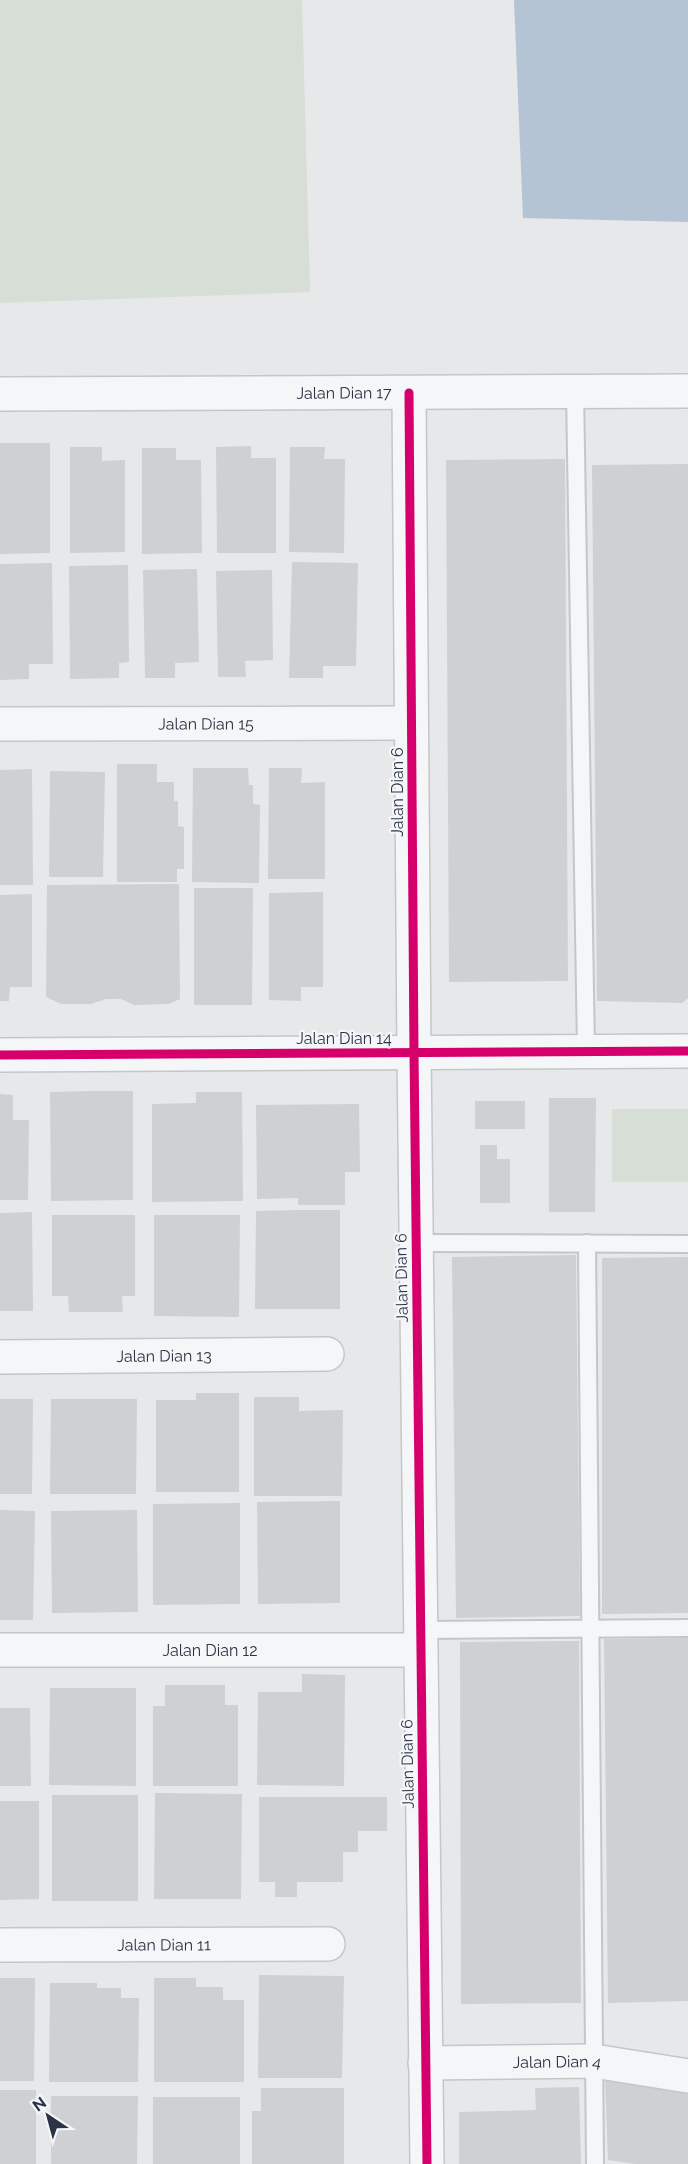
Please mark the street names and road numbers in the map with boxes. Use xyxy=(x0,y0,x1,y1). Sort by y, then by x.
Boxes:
street label: Jalan Dian 17 xyxy=(296,383,392,403)
street label: Jalan Dian 15 xyxy=(158,714,254,734)
street label: Jalan Dian 6 xyxy=(388,747,407,837)
street label: Jalan Dian 14 xyxy=(296,1029,392,1048)
street label: Jalan Dian 6 xyxy=(391,1233,412,1323)
street label: Jalan Dian 13 xyxy=(116,1346,212,1366)
street label: Jalan Dian 12 xyxy=(162,1641,258,1660)
street label: Jalan Dian 6 xyxy=(397,1719,418,1809)
street label: Jalan Dian 11 xyxy=(117,1935,211,1955)
street label: Jalan Dian 4 xyxy=(513,2052,603,2072)

